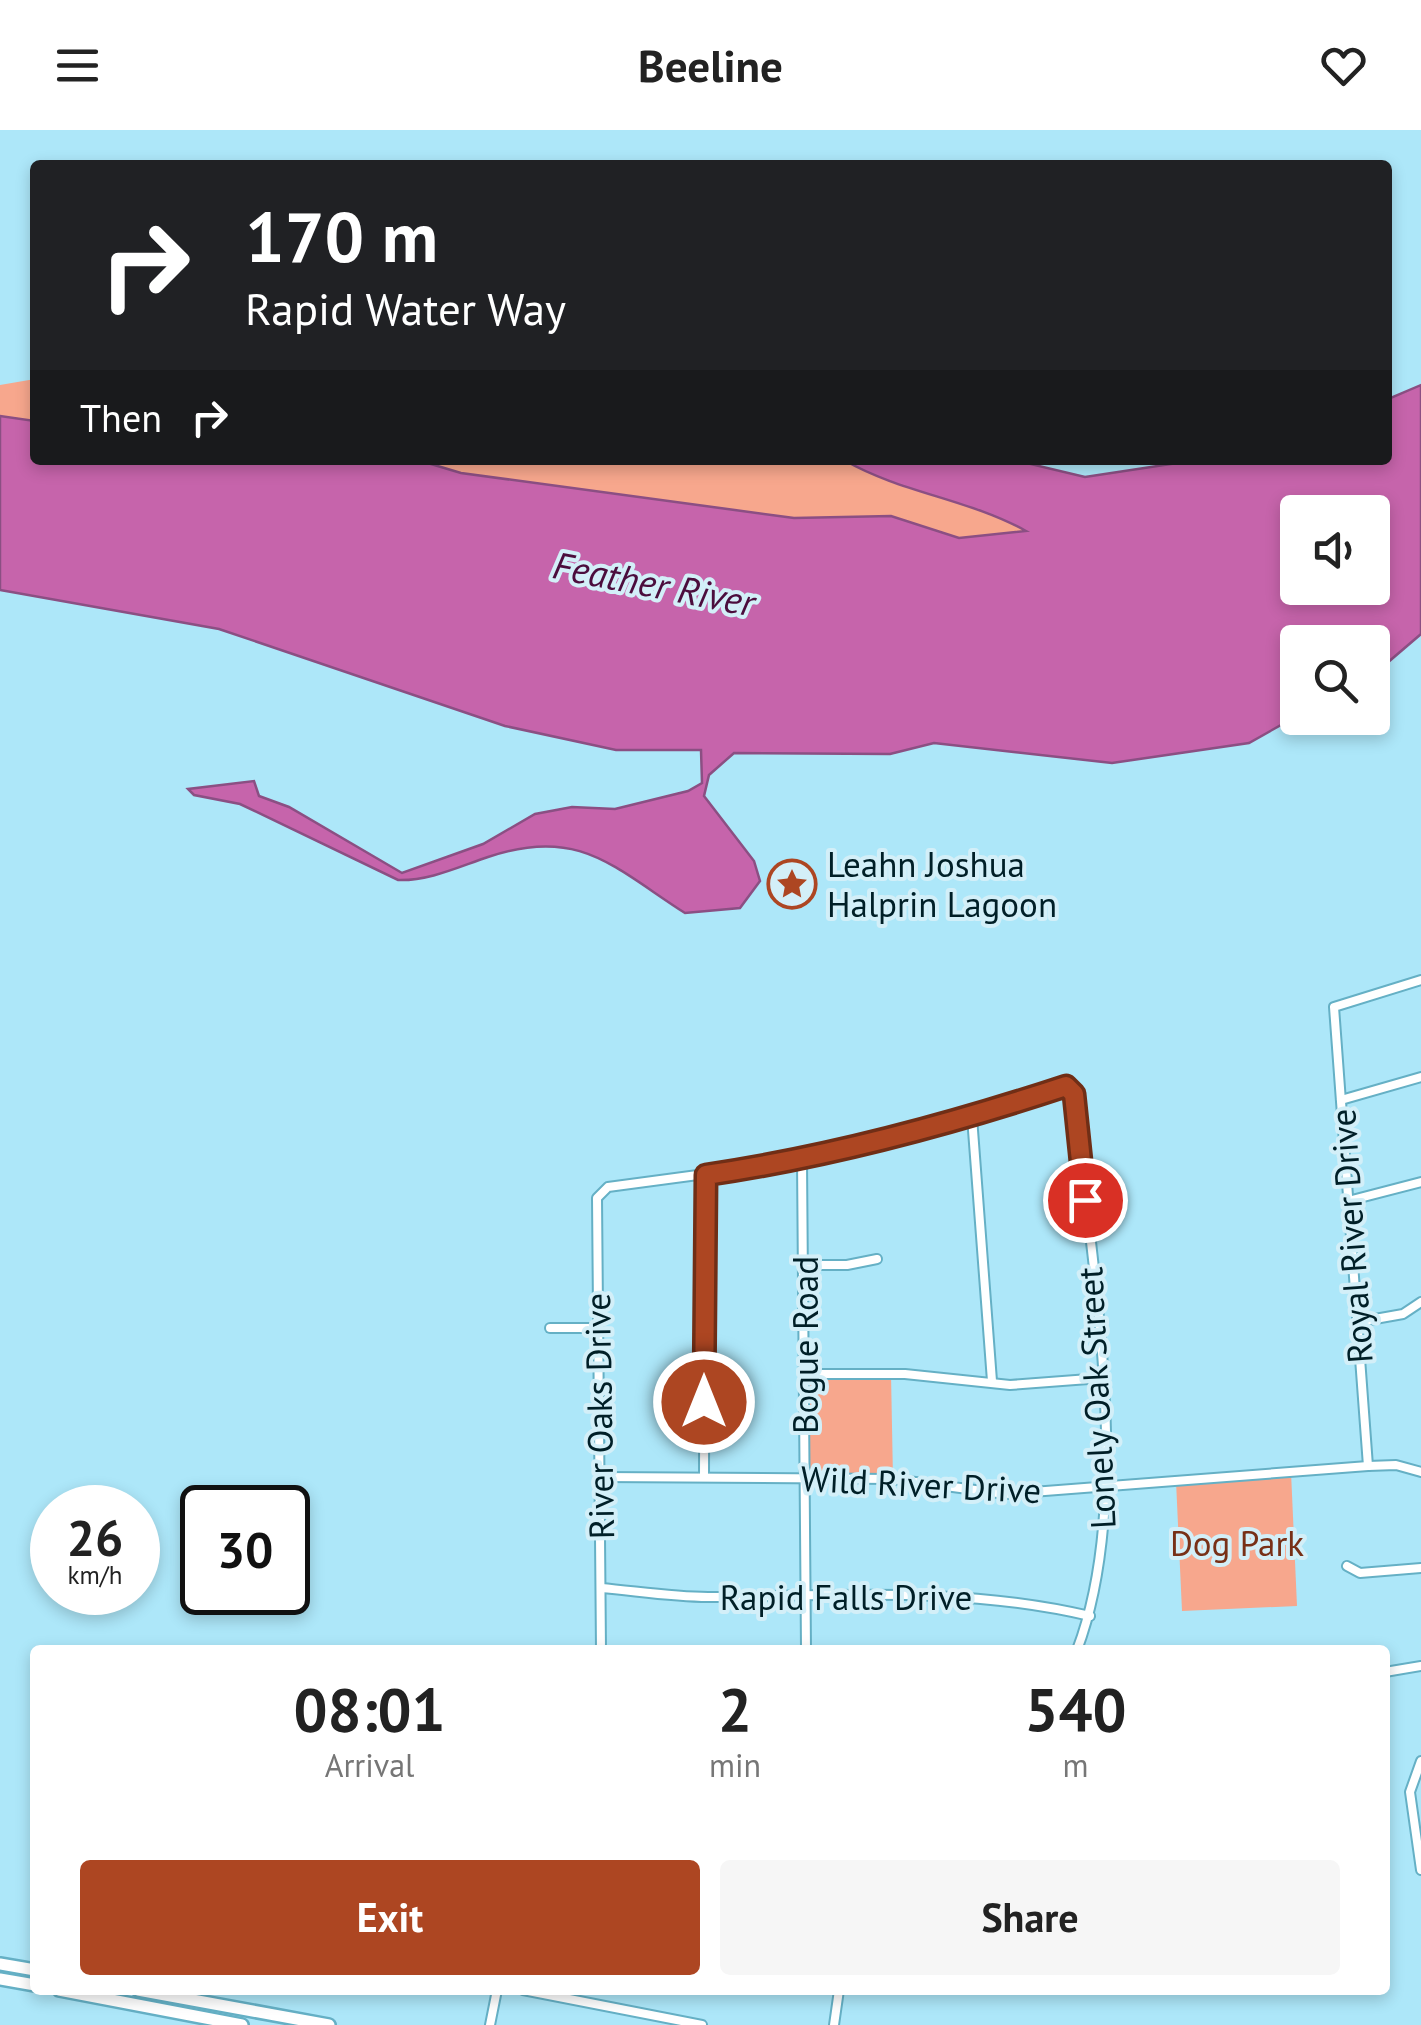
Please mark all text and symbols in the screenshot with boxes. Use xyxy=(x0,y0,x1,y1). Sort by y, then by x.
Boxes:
text: Beeline xyxy=(638,36,783,94)
icon: menu xyxy=(50,38,105,93)
icon: heart xyxy=(1316,38,1371,93)
text: 170 m xyxy=(245,191,438,281)
icon: right xyxy=(80,200,210,330)
text: Rapid Water Way xyxy=(245,279,566,337)
icon: right xyxy=(182,390,237,445)
text: Then xyxy=(80,393,162,442)
map controls xyxy=(1280,495,1390,735)
button: sound xyxy=(1280,495,1390,605)
water label: Feather River xyxy=(549,539,761,627)
button: search xyxy=(1280,625,1390,735)
place label: Leahn Joshua Halprin Lagoon xyxy=(827,841,1057,927)
place icon: Leahn Joshua Halprin Lagoon xyxy=(766,858,818,910)
street label: Royal River Drive xyxy=(1319,1107,1383,1365)
pin xyxy=(1043,1158,1128,1243)
icon: arrive xyxy=(1058,1173,1113,1228)
street label: Bogue Road xyxy=(782,1256,828,1434)
street label: Lonely Oak Street xyxy=(1066,1266,1126,1530)
street label: River Oaks Drive xyxy=(574,1292,624,1540)
position arrow xyxy=(652,1350,756,1454)
street label: Wild River Drive xyxy=(800,1455,1042,1513)
speed limit sign: 30 xyxy=(180,1485,310,1615)
text: 26 xyxy=(67,1505,123,1570)
park label: Dog Park xyxy=(1170,1520,1304,1566)
text: km/h xyxy=(68,1559,122,1591)
street label: Rapid Falls Drive xyxy=(720,1574,972,1620)
text: 08:01 xyxy=(293,1670,446,1748)
text: 2 xyxy=(718,1670,752,1748)
text: 540 xyxy=(1025,1670,1127,1748)
text: Arrival xyxy=(325,1744,414,1786)
text: min xyxy=(709,1744,761,1786)
text: m xyxy=(1063,1744,1089,1786)
button: Exit xyxy=(80,1860,700,1975)
button: Share xyxy=(720,1860,1340,1975)

